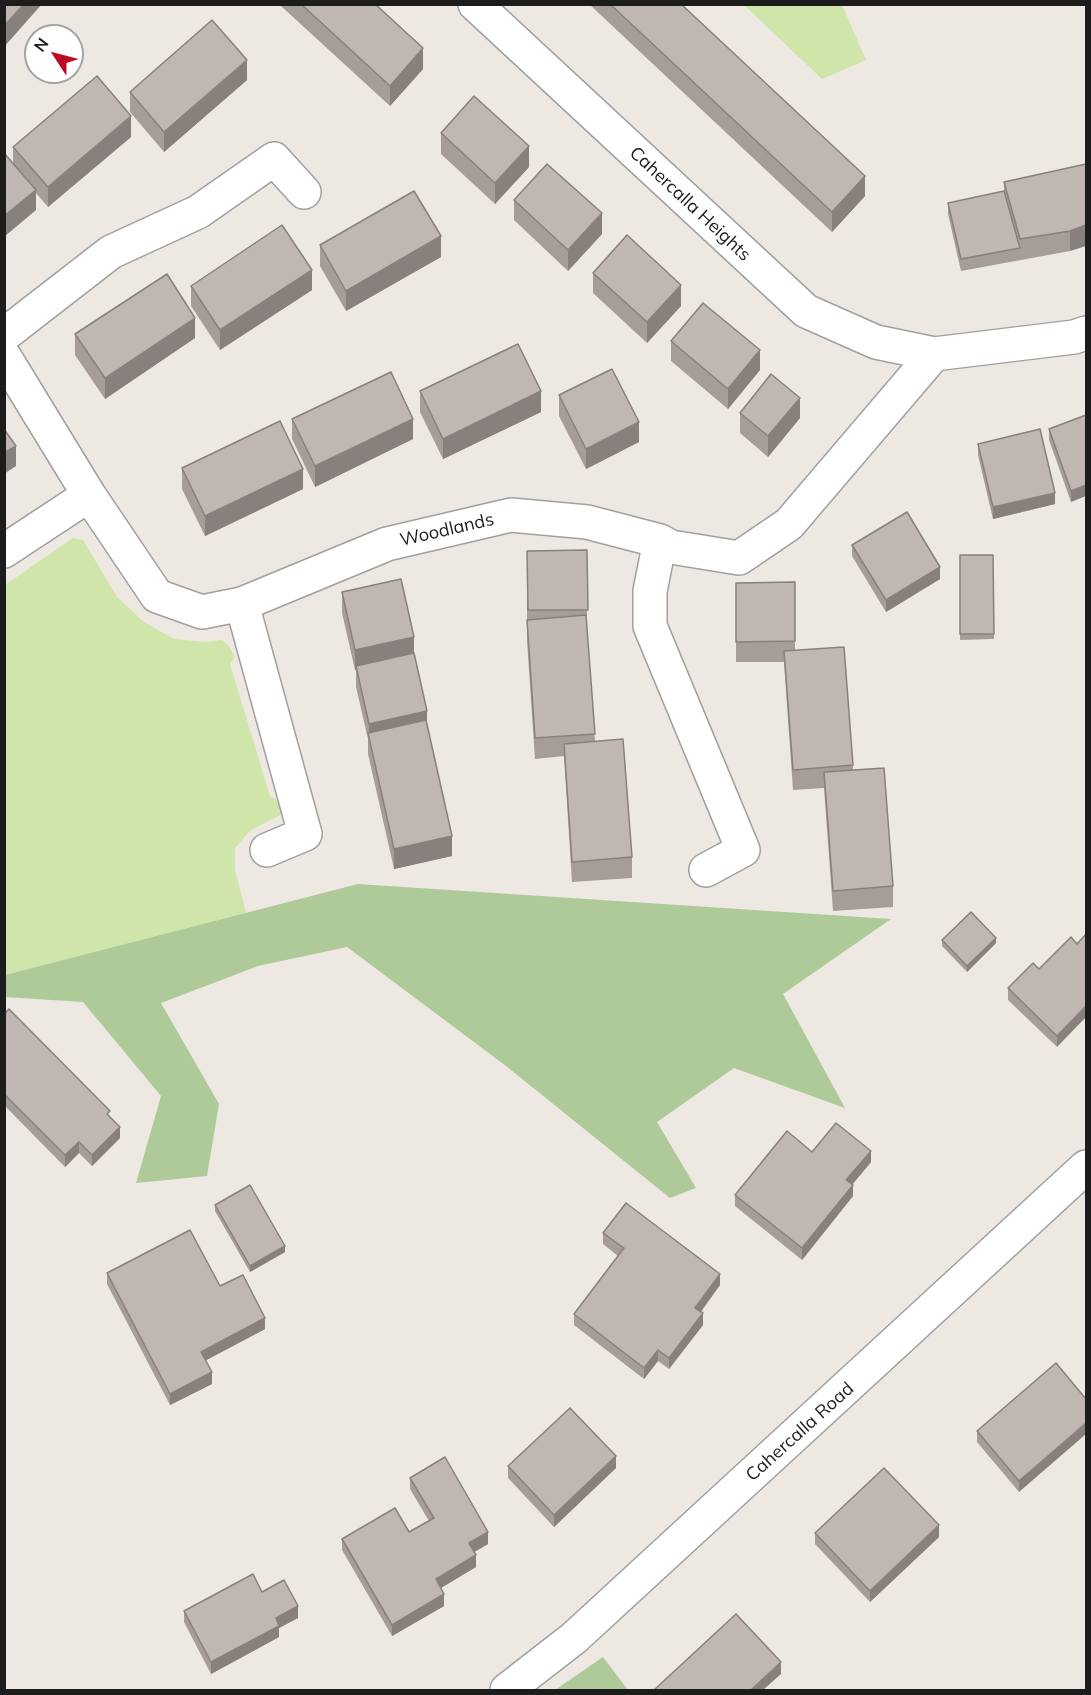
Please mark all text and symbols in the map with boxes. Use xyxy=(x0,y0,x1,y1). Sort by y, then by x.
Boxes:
north arrow xyxy=(24,24,84,84)
text: N xyxy=(29,34,53,55)
street label: Cahercalla Heights xyxy=(625,142,755,266)
street label: Woodlands xyxy=(398,509,496,551)
street label: Cahercalla Road xyxy=(742,1378,858,1486)

